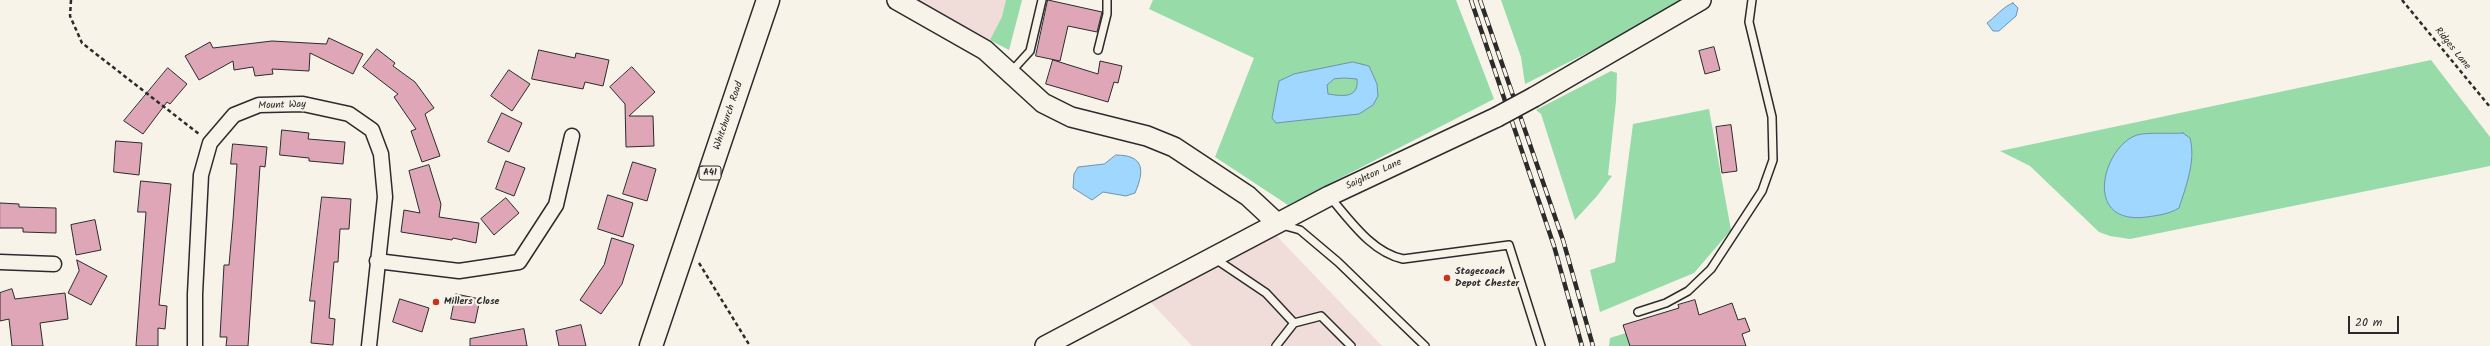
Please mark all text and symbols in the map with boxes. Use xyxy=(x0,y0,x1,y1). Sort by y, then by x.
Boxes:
street label: Ridges Lane xyxy=(2431,26,2473,72)
street label: Whitchurch Road xyxy=(712,80,746,152)
street label: Mount Way xyxy=(258,99,306,113)
street label: Saighton Lane xyxy=(1344,157,1404,193)
road number: A41 xyxy=(699,166,721,180)
place label: Stagecoach Depot Chester xyxy=(1455,266,1519,290)
marker: Stagecoach Depot Chester xyxy=(1442,273,1452,283)
place label: Millers Close xyxy=(444,296,499,308)
marker: Millers Close xyxy=(431,297,441,307)
scale bar xyxy=(2350,308,2401,334)
text: 20 m xyxy=(2355,313,2382,332)

